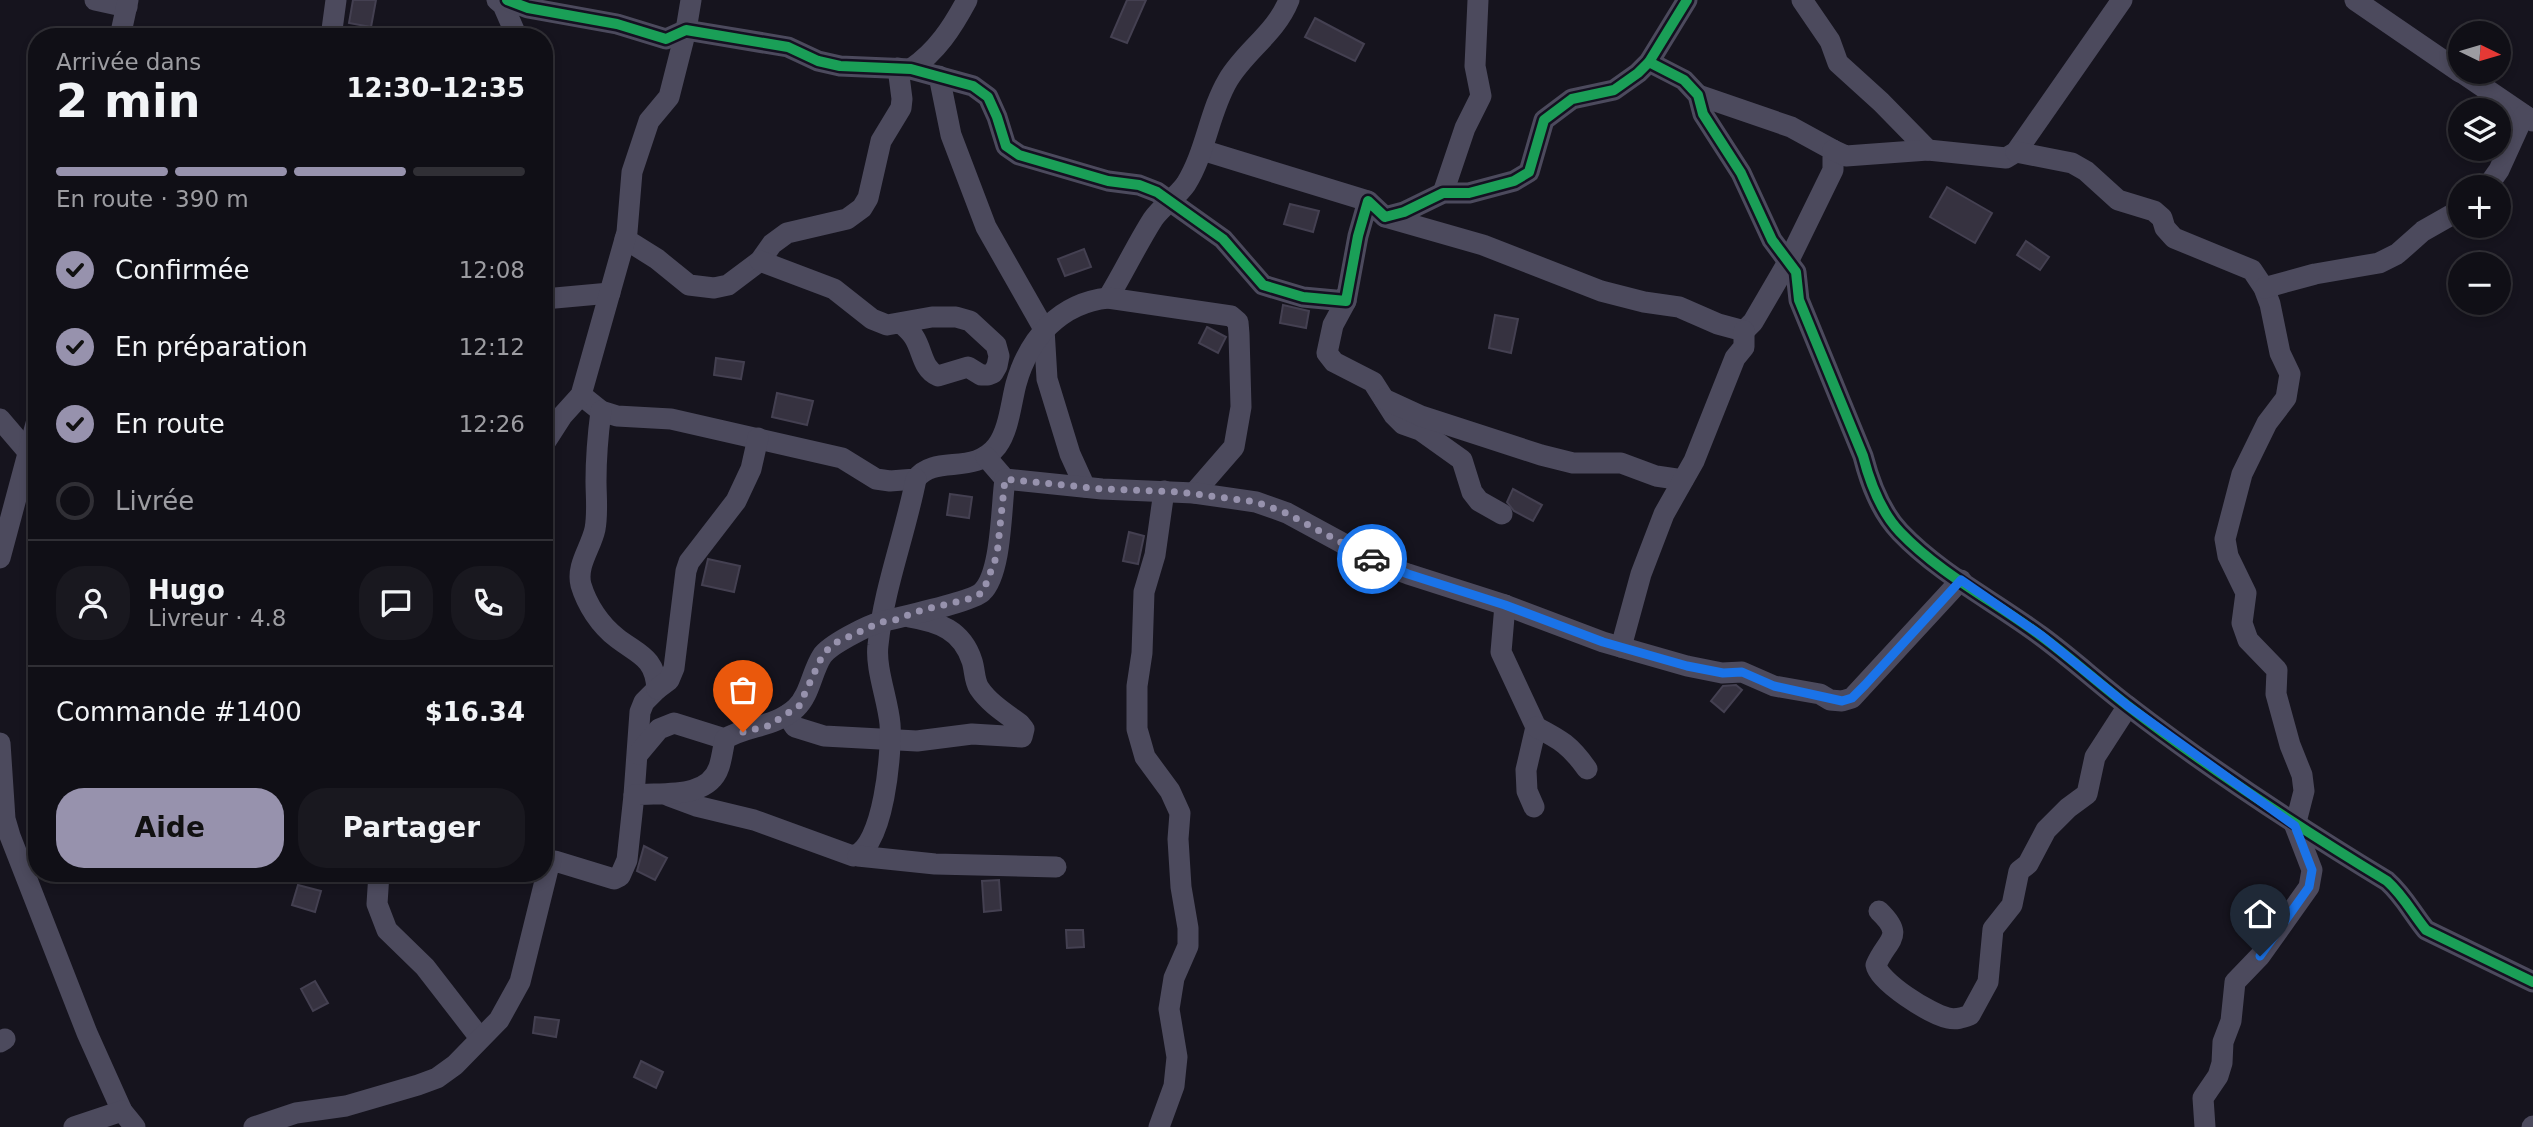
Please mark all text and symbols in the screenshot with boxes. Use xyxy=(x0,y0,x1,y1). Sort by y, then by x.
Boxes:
north arrow xyxy=(2448,21,2511,84)
map controls xyxy=(2448,21,2511,315)
text: Arrivée dans xyxy=(56,49,201,75)
text: 12:30–12:35 xyxy=(346,73,525,103)
text: 2 min xyxy=(56,74,200,128)
button: layers xyxy=(2448,98,2511,161)
button: + xyxy=(2448,175,2511,238)
text: En route · 390 m xyxy=(56,186,249,212)
icon: check xyxy=(56,251,94,289)
button: − xyxy=(2448,252,2511,315)
text: Confirmée xyxy=(115,255,249,285)
text: 12:08 xyxy=(459,257,525,283)
icon: check xyxy=(56,328,94,366)
text: En préparation xyxy=(115,332,308,362)
text: 12:12 xyxy=(459,334,525,360)
icon: check xyxy=(56,405,94,443)
text: En route xyxy=(115,409,225,439)
text: 12:26 xyxy=(459,411,525,437)
text: Livrée xyxy=(115,486,194,516)
courier xyxy=(1337,524,1407,594)
icon: car xyxy=(1353,540,1391,578)
button: person xyxy=(56,566,130,640)
button: chat xyxy=(359,566,433,640)
button: phone xyxy=(451,566,525,640)
text: Hugo xyxy=(148,575,225,605)
text: Livreur · 4.8 xyxy=(148,605,286,631)
pin xyxy=(713,660,773,732)
icon: bag xyxy=(724,671,762,709)
text: Commande #1400 xyxy=(56,697,302,727)
text: $16.34 xyxy=(425,697,525,727)
button: Aide xyxy=(56,788,284,868)
button: Partager xyxy=(298,788,525,868)
pin xyxy=(2230,884,2290,956)
icon: home xyxy=(2241,895,2279,933)

